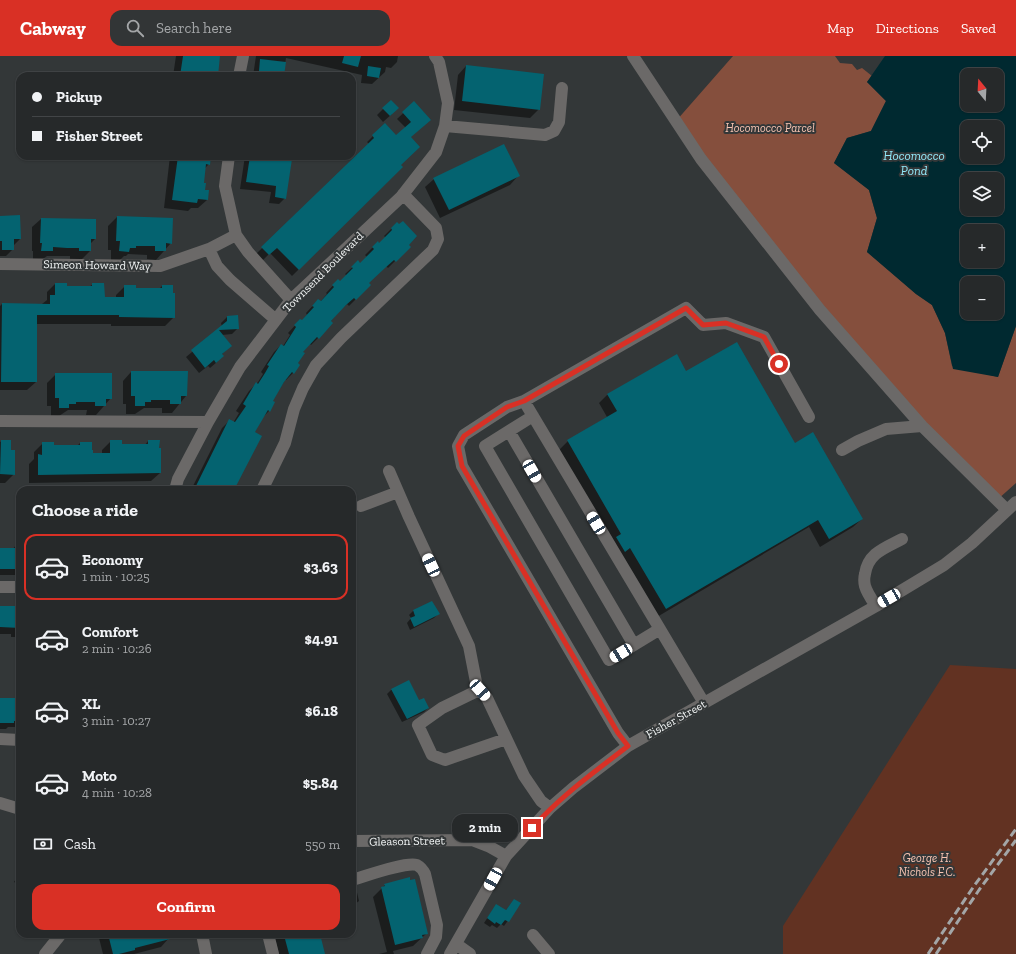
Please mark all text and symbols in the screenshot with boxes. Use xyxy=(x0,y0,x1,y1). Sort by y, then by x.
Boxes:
search box xyxy=(110,10,390,46)
text: Cabway xyxy=(20,17,86,40)
icon: search xyxy=(124,17,146,39)
text: Search here xyxy=(156,19,232,37)
text: Map xyxy=(827,20,854,37)
text: Directions xyxy=(876,20,939,37)
text: Saved xyxy=(961,20,996,37)
north arrow xyxy=(960,68,1004,112)
map controls xyxy=(960,68,1004,320)
text: Pickup xyxy=(56,88,102,106)
button: locate xyxy=(960,120,1004,164)
park label: Hocomocco Parcel xyxy=(725,121,815,135)
text: Fisher Street xyxy=(56,127,142,145)
water label: Hocomocco Pond xyxy=(883,148,945,178)
button: layers xyxy=(960,172,1004,216)
button: + xyxy=(960,224,1004,268)
street label: Townsend Boulevard xyxy=(280,229,366,315)
street label: Simeon Howard Way xyxy=(43,257,152,273)
button: − xyxy=(960,276,1004,320)
route start xyxy=(770,355,788,373)
car xyxy=(521,458,543,484)
text: Choose a ride xyxy=(32,499,138,521)
car xyxy=(585,510,607,536)
icon: car xyxy=(34,549,70,585)
text: Economy xyxy=(82,551,143,569)
car xyxy=(420,552,442,578)
text: $3.63 xyxy=(303,558,338,576)
text: 1 min · 10:25 xyxy=(82,569,150,584)
car xyxy=(876,587,902,609)
icon: car xyxy=(34,621,70,657)
text: Comfort xyxy=(82,623,138,641)
text: $4.91 xyxy=(305,630,338,648)
text: 2 min · 10:26 xyxy=(82,641,152,656)
car xyxy=(608,642,634,664)
car xyxy=(468,677,492,703)
icon: car xyxy=(34,693,70,729)
text: XL xyxy=(82,695,100,713)
street label: Fisher Street xyxy=(643,696,709,741)
text: $6.18 xyxy=(305,702,338,720)
text: 3 min · 10:27 xyxy=(82,713,151,728)
icon: car xyxy=(34,765,70,801)
text: Moto xyxy=(82,767,117,785)
text: $5.84 xyxy=(303,774,338,792)
text: 4 min · 10:28 xyxy=(82,785,152,800)
callout: 2 min xyxy=(452,814,518,842)
route end xyxy=(523,819,541,837)
text: 2 min xyxy=(469,820,501,835)
icon: cash xyxy=(32,833,54,855)
street label: Gleason Street xyxy=(369,833,445,849)
text: Cash xyxy=(64,835,96,853)
text: 550 m xyxy=(305,837,340,852)
park label: George H. Nichols F.C. xyxy=(899,851,955,879)
car xyxy=(482,866,504,892)
button: Confirm xyxy=(32,884,340,930)

